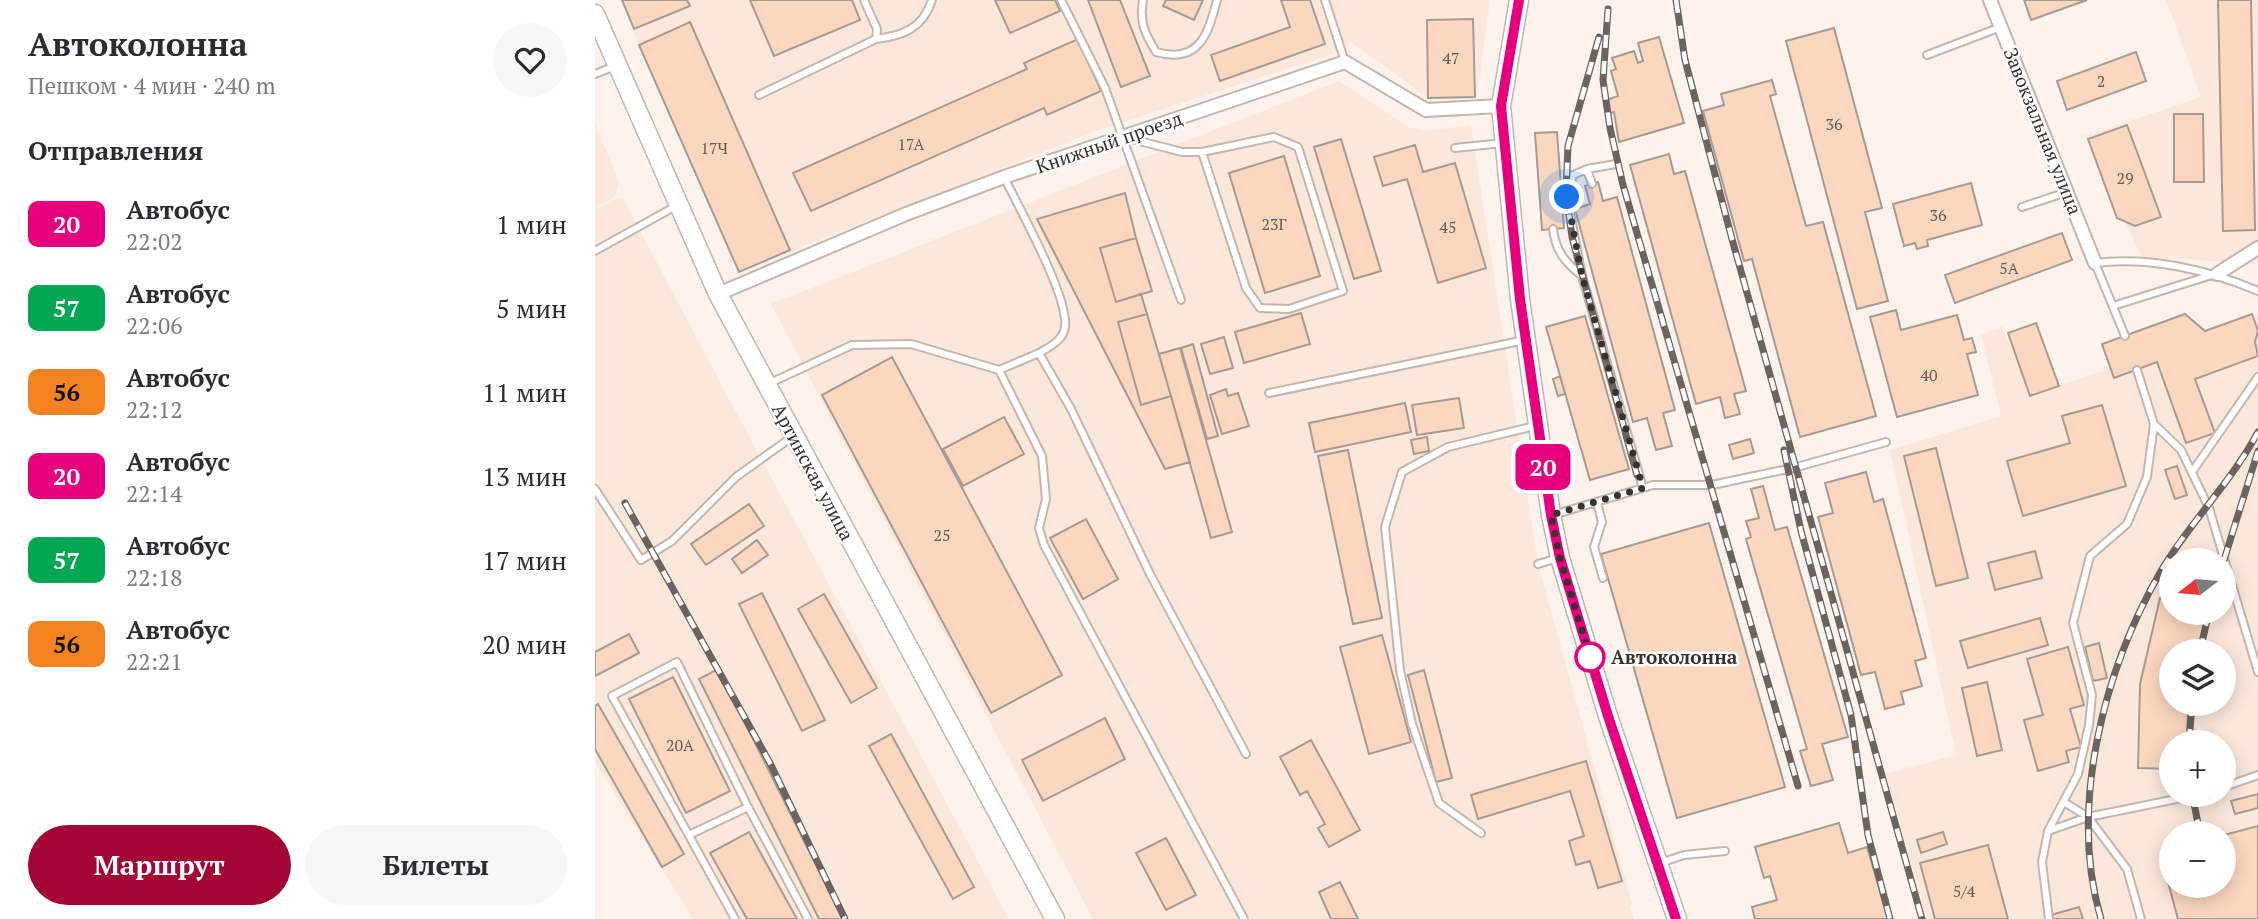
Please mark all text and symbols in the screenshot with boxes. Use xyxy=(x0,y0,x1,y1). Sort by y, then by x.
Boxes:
text: Автоколонна xyxy=(28,22,248,65)
button: heart xyxy=(493,23,567,97)
street label: Завокзальная улица xyxy=(1999,44,2089,218)
house number: 47 xyxy=(1442,47,1460,69)
text: Пешком · 4 мин · 240 m xyxy=(28,70,275,101)
house number: 2 xyxy=(2097,70,2105,92)
street label: Книжный проезд xyxy=(1032,105,1186,178)
house number: 36 xyxy=(1825,113,1843,135)
text: Отправления xyxy=(28,133,203,167)
house number: 17А xyxy=(898,133,924,155)
house number: 17Ч xyxy=(700,137,728,159)
house number: 29 xyxy=(2116,167,2134,189)
your location xyxy=(1549,179,1584,214)
text: Автобус xyxy=(126,192,230,226)
house number: 36 xyxy=(1929,204,1947,226)
text: 1 мин xyxy=(496,207,567,241)
text: 20 xyxy=(53,208,80,240)
house number: 23Г xyxy=(1261,213,1287,235)
house number: 45 xyxy=(1439,216,1457,238)
text: 22:02 xyxy=(126,226,183,257)
house number: 5А xyxy=(1999,257,2019,279)
text: Автобус xyxy=(126,276,230,310)
text: 5 мин xyxy=(496,291,567,325)
text: 57 xyxy=(53,292,80,324)
text: 22:06 xyxy=(126,310,183,341)
text: Автобус xyxy=(126,360,230,394)
house number: 40 xyxy=(1920,364,1938,386)
text: 11 мин xyxy=(482,375,567,409)
text: 56 xyxy=(53,376,80,408)
text: 22:12 xyxy=(126,394,183,425)
street label: Артинская улица xyxy=(767,399,860,545)
text: Автобус xyxy=(126,444,230,478)
line badge: 20 xyxy=(1511,444,1574,490)
text: 20 xyxy=(1529,451,1557,483)
text: 13 мин xyxy=(482,459,567,493)
text: 20 xyxy=(53,460,80,492)
text: 22:14 xyxy=(126,478,183,509)
house number: 25 xyxy=(933,524,951,546)
text: Автобус xyxy=(126,528,230,562)
text: 17 мин xyxy=(482,543,567,577)
text: 57 xyxy=(53,544,80,576)
north arrow xyxy=(2159,548,2237,625)
map controls xyxy=(2159,548,2236,898)
text: 22:18 xyxy=(126,562,183,593)
text: Автобус xyxy=(126,612,230,646)
text: 20 мин xyxy=(482,627,567,661)
text: 56 xyxy=(53,628,80,660)
button: layers xyxy=(2159,639,2236,716)
marker: Автоколонна xyxy=(1575,642,1605,672)
place label: Автоколонна xyxy=(1611,644,1738,669)
text: 22:21 xyxy=(126,646,183,677)
button: + xyxy=(2159,730,2236,807)
house number: 20А xyxy=(666,734,694,756)
button: − xyxy=(2159,821,2236,898)
button: Маршрут xyxy=(28,825,291,905)
button: Билеты xyxy=(305,825,567,905)
house number: 5/4 xyxy=(1953,880,1976,902)

